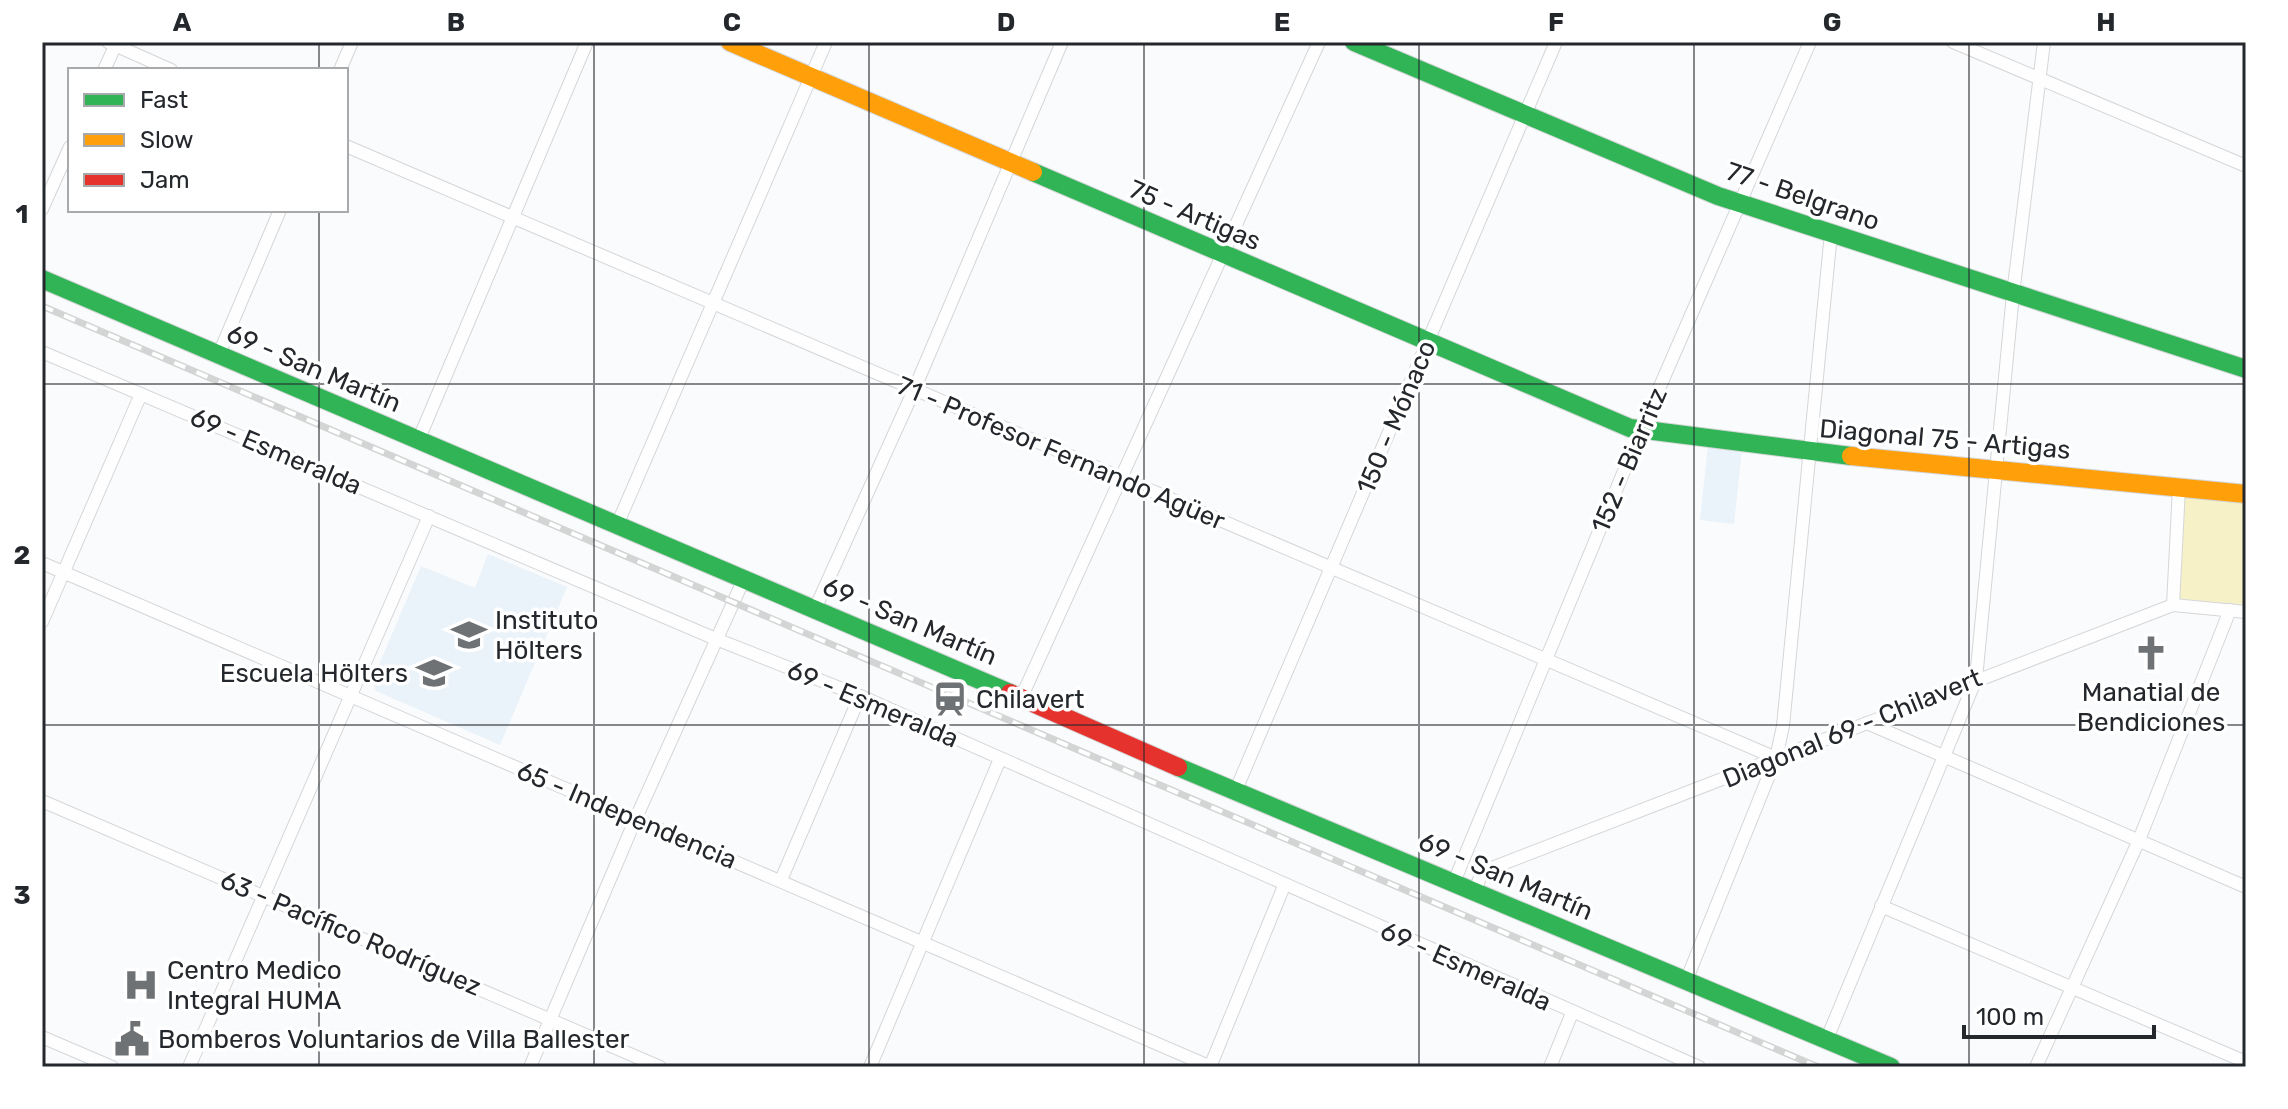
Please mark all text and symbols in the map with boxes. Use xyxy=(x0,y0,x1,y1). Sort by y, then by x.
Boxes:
text: A xyxy=(173,7,192,38)
text: B xyxy=(447,7,465,38)
text: C xyxy=(723,7,741,38)
text: D xyxy=(997,7,1015,38)
text: E xyxy=(1274,7,1290,38)
text: F xyxy=(1548,7,1564,38)
text: G xyxy=(1823,7,1841,38)
text: H xyxy=(2096,7,2116,38)
legend xyxy=(68,68,348,212)
text: Fast xyxy=(140,86,188,114)
text: Slow xyxy=(140,126,193,154)
street label: 77 - Belgrano xyxy=(1722,156,1884,237)
text: Jam xyxy=(140,166,190,194)
street label: 75 - Artigas xyxy=(1124,174,1265,257)
text: 1 xyxy=(16,199,28,230)
street label: 69 - San Martín xyxy=(222,318,406,419)
street label: 150 - Mónaco xyxy=(1350,336,1443,498)
street label: 71 - Profesor Fernando Agüer xyxy=(892,370,1230,537)
street label: 152 - Biarritz xyxy=(1585,383,1674,537)
street label: 69 - Esmeralda xyxy=(185,401,366,502)
street label: Diagonal 75 - Artigas xyxy=(1818,413,2072,466)
text: 2 xyxy=(14,540,30,571)
street label: 69 - San Martín xyxy=(818,571,1002,672)
place label: Instituto Hölters xyxy=(495,605,598,666)
school or university icon: Instituto Hölters xyxy=(450,616,488,654)
church icon: Manatial de Bendiciones xyxy=(2132,634,2170,672)
school or university icon: Escuela Hölters xyxy=(415,654,453,692)
street label: 69 - Esmeralda xyxy=(782,654,963,755)
place label: Escuela Hölters xyxy=(220,658,408,689)
street label: Diagonal 69 - Chilavert xyxy=(1718,662,1986,795)
place label: Manatial de Bendiciones xyxy=(2077,677,2225,738)
station icon: Chilavert xyxy=(931,680,969,718)
place label: Chilavert xyxy=(976,684,1084,715)
street label: 65 - Independencia xyxy=(512,755,741,876)
street label: 69 - San Martín xyxy=(1414,826,1598,927)
street label: 63 - Pacífico Rodríguez xyxy=(216,864,486,1003)
text: 3 xyxy=(13,880,31,911)
street label: 69 - Esmeralda xyxy=(1376,915,1556,1018)
place label: Centro Medico Integral HUMA xyxy=(167,955,342,1016)
hospital icon: Centro Medico Integral HUMA xyxy=(122,966,160,1004)
scale bar xyxy=(1964,989,2154,1039)
text: 100 m xyxy=(1976,1003,2044,1031)
public building icon: Bomberos Voluntarios de Villa Ballester xyxy=(113,1020,151,1058)
place label: Bomberos Voluntarios de Villa Ballester xyxy=(158,1024,629,1055)

